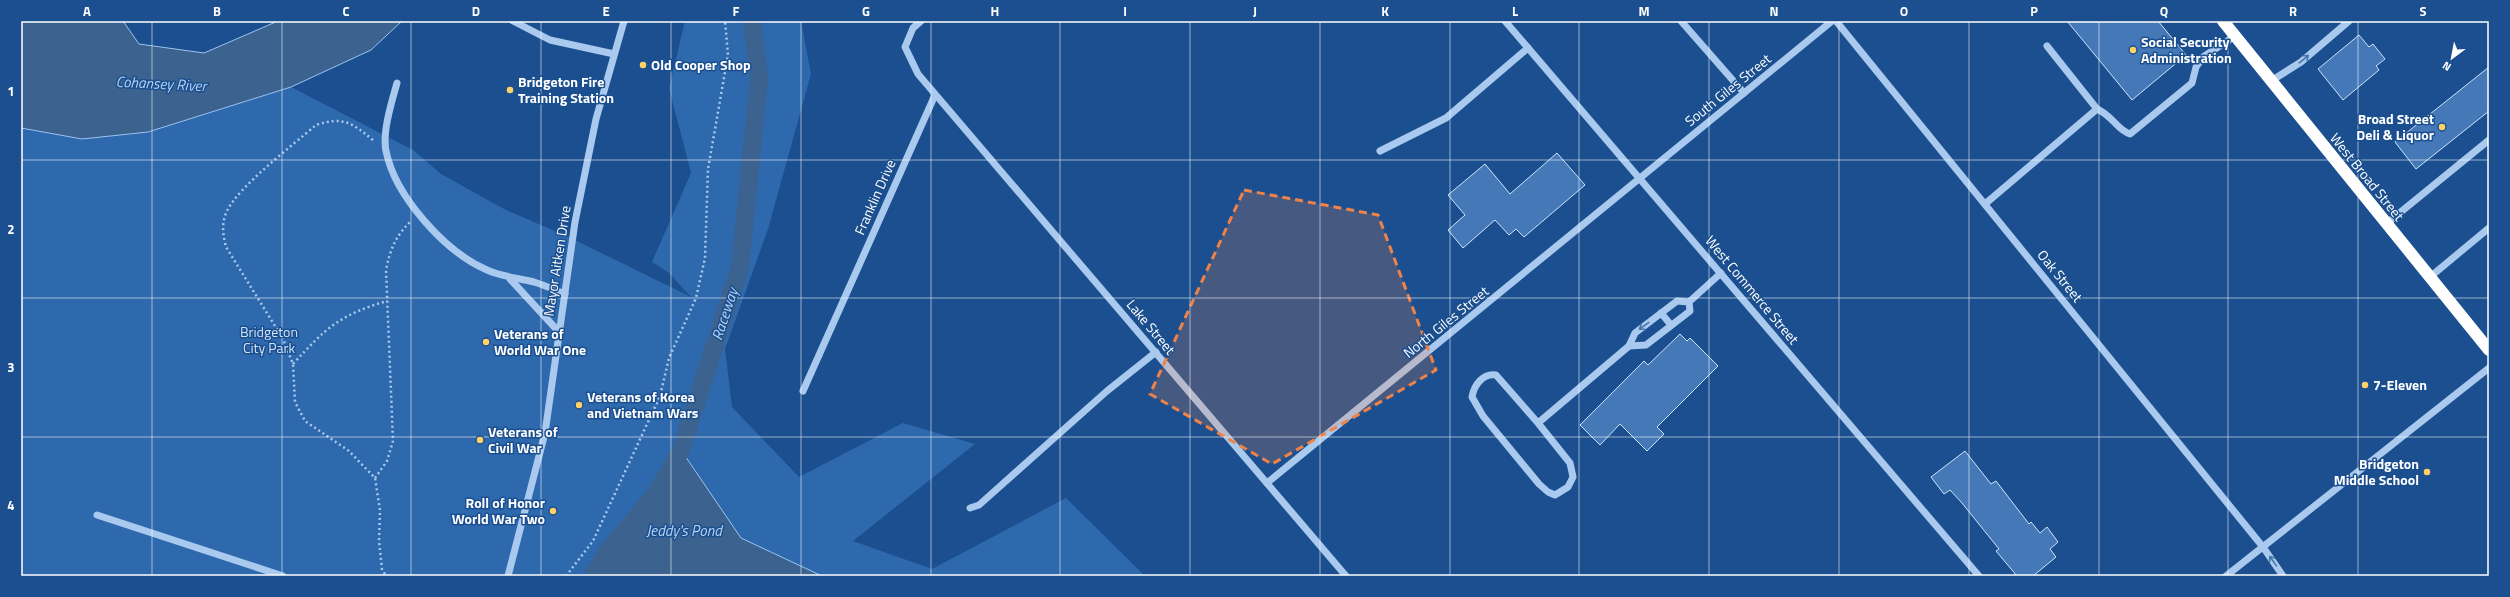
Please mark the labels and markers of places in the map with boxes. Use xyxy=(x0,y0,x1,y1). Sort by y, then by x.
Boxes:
place label: Social Security Administration xyxy=(2141,31,2232,68)
marker: Social Security Administration xyxy=(2128,45,2138,55)
place label: Old Cooper Shop xyxy=(651,54,751,75)
marker: Old Cooper Shop xyxy=(638,60,648,70)
place label: Bridgeton Fire Training Station xyxy=(518,71,614,108)
marker: Bridgeton Fire Training Station xyxy=(505,85,515,95)
place label: Broad Street Deli & Liquor xyxy=(2356,108,2434,145)
marker: Broad Street Deli & Liquor xyxy=(2437,122,2447,132)
place label: Veterans of World War One xyxy=(494,323,586,360)
marker: Veterans of World War One xyxy=(481,337,491,347)
place label: 7-Eleven xyxy=(2373,374,2427,395)
marker: 7-Eleven xyxy=(2360,380,2370,390)
place label: Veterans of Korea and Vietnam Wars xyxy=(587,386,699,423)
marker: Veterans of Korea and Vietnam Wars xyxy=(574,400,584,410)
place label: Veterans of Civil War xyxy=(488,421,558,458)
marker: Veterans of Civil War xyxy=(475,435,485,445)
place label: Bridgeton Middle School xyxy=(2334,453,2419,490)
marker: Bridgeton Middle School xyxy=(2422,467,2432,477)
place label: Roll of Honor World War Two xyxy=(452,492,545,529)
marker: Roll of Honor World War Two xyxy=(548,506,558,516)

